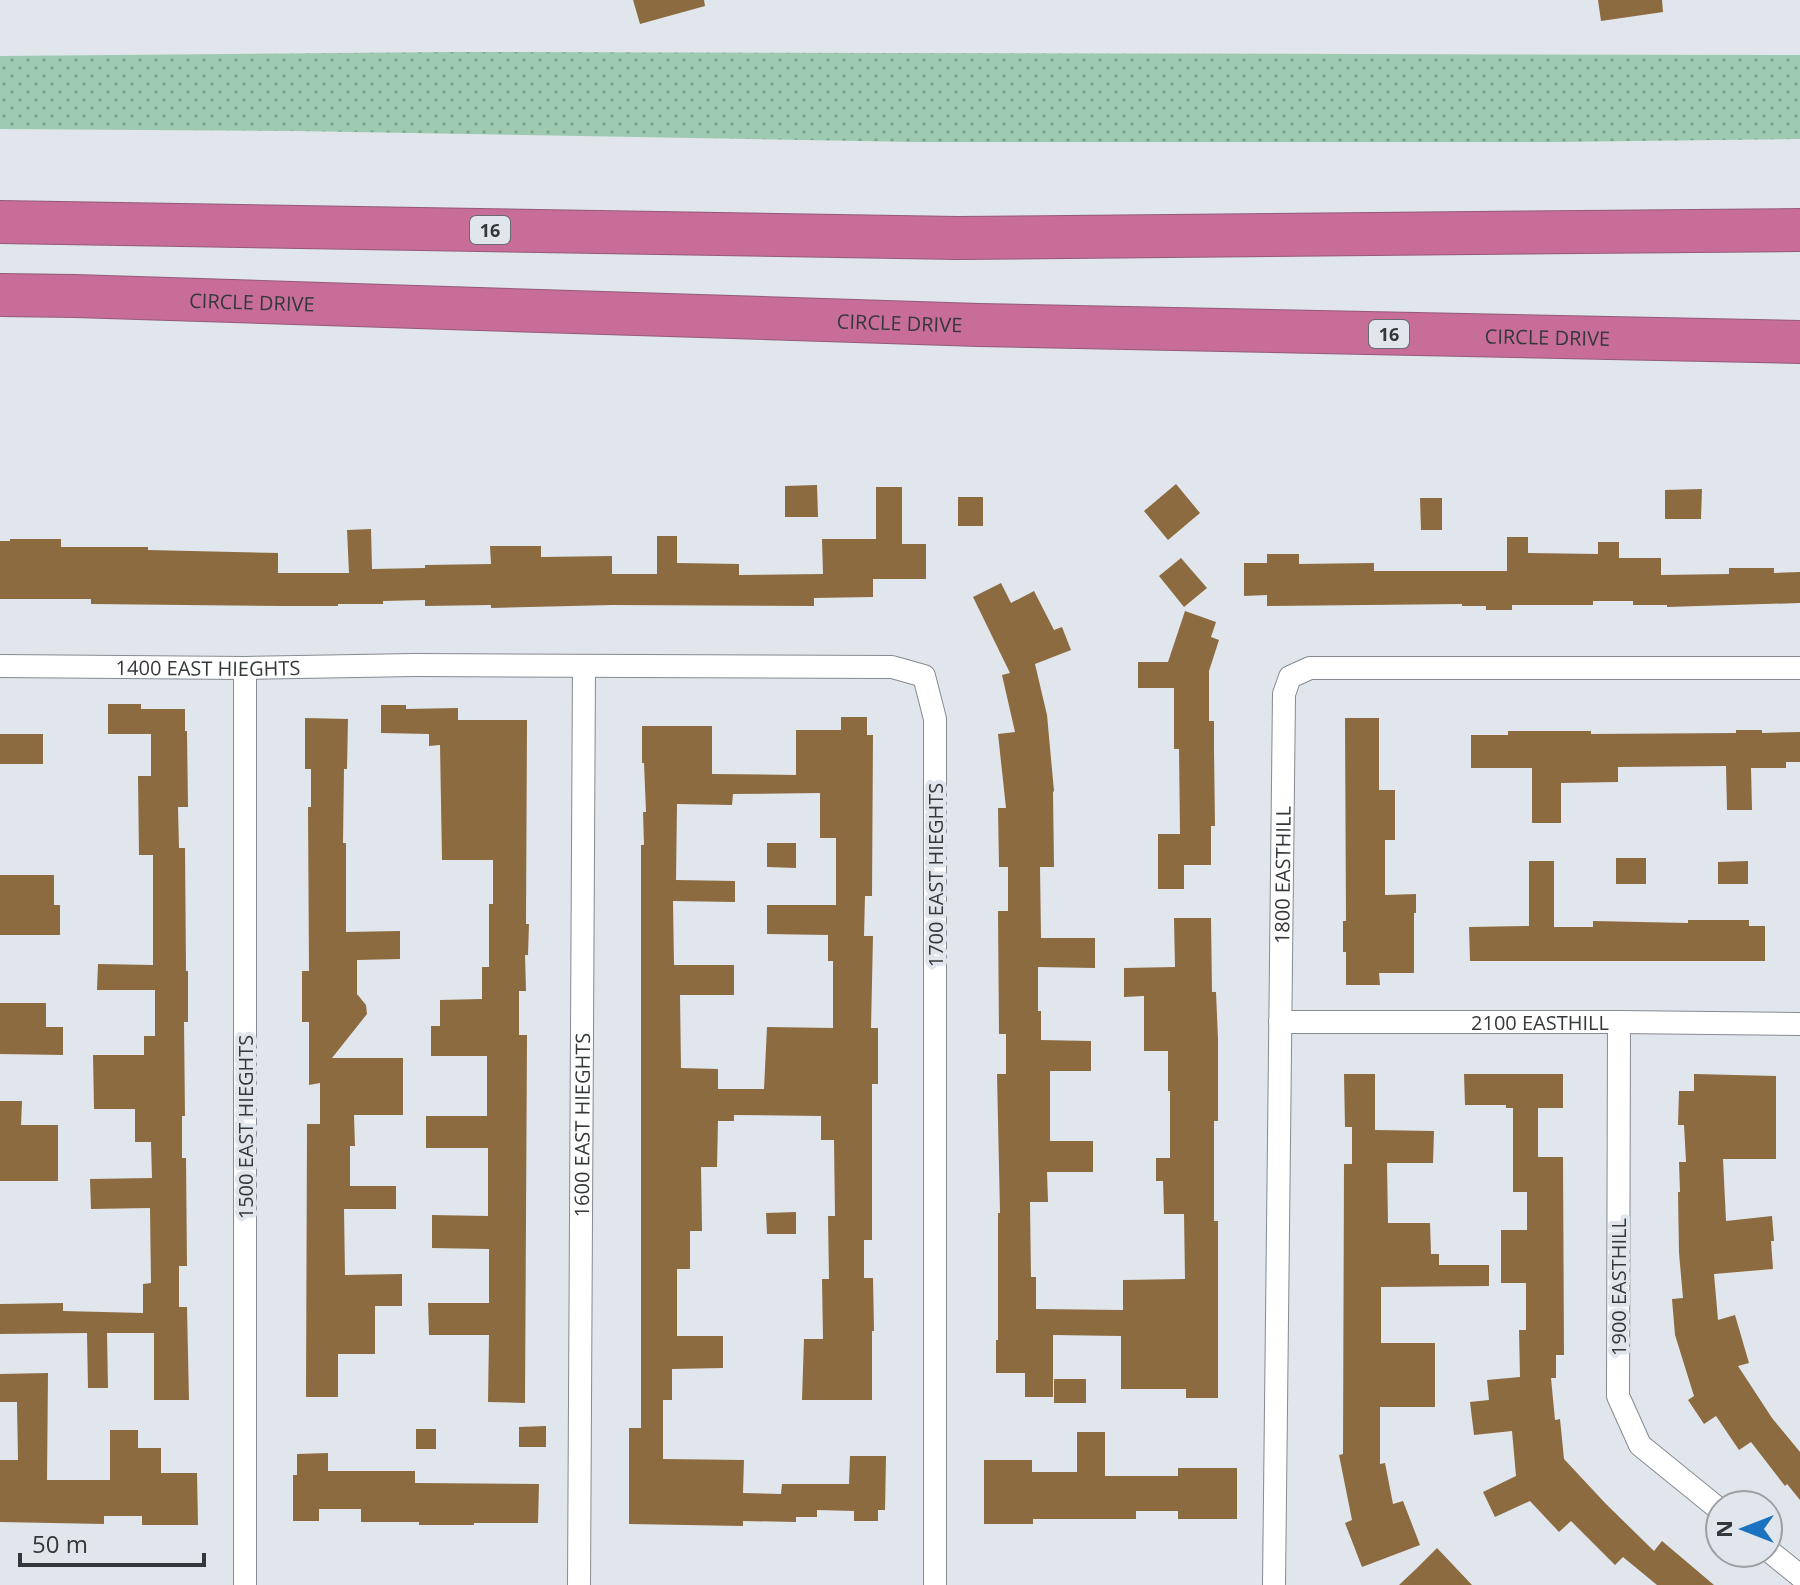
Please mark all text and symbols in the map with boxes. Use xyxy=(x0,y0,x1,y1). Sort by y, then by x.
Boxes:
road number: 16 xyxy=(470,216,510,244)
street label: CIRCLE DRIVE xyxy=(189,286,315,317)
street label: CIRCLE DRIVE xyxy=(836,307,963,338)
road number: 16 xyxy=(1369,320,1409,348)
street label: CIRCLE DRIVE xyxy=(1484,322,1610,352)
street label: 1400 EAST HIEGHTS xyxy=(116,653,301,682)
street label: 1700 EAST HIEGHTS xyxy=(922,783,949,967)
street label: 1800 EASTHILL xyxy=(1268,806,1296,944)
street label: 2100 EASTHILL xyxy=(1471,1009,1609,1036)
street label: 1600 EAST HIEGHTS xyxy=(568,1033,596,1217)
street label: 1500 EAST HIEGHTS xyxy=(232,1035,259,1219)
street label: 1900 EASTHILL xyxy=(1605,1218,1632,1356)
north arrow xyxy=(1704,1489,1784,1569)
scale bar xyxy=(20,1517,204,1567)
text: N xyxy=(1708,1520,1738,1538)
text: 50 m xyxy=(32,1527,88,1560)

